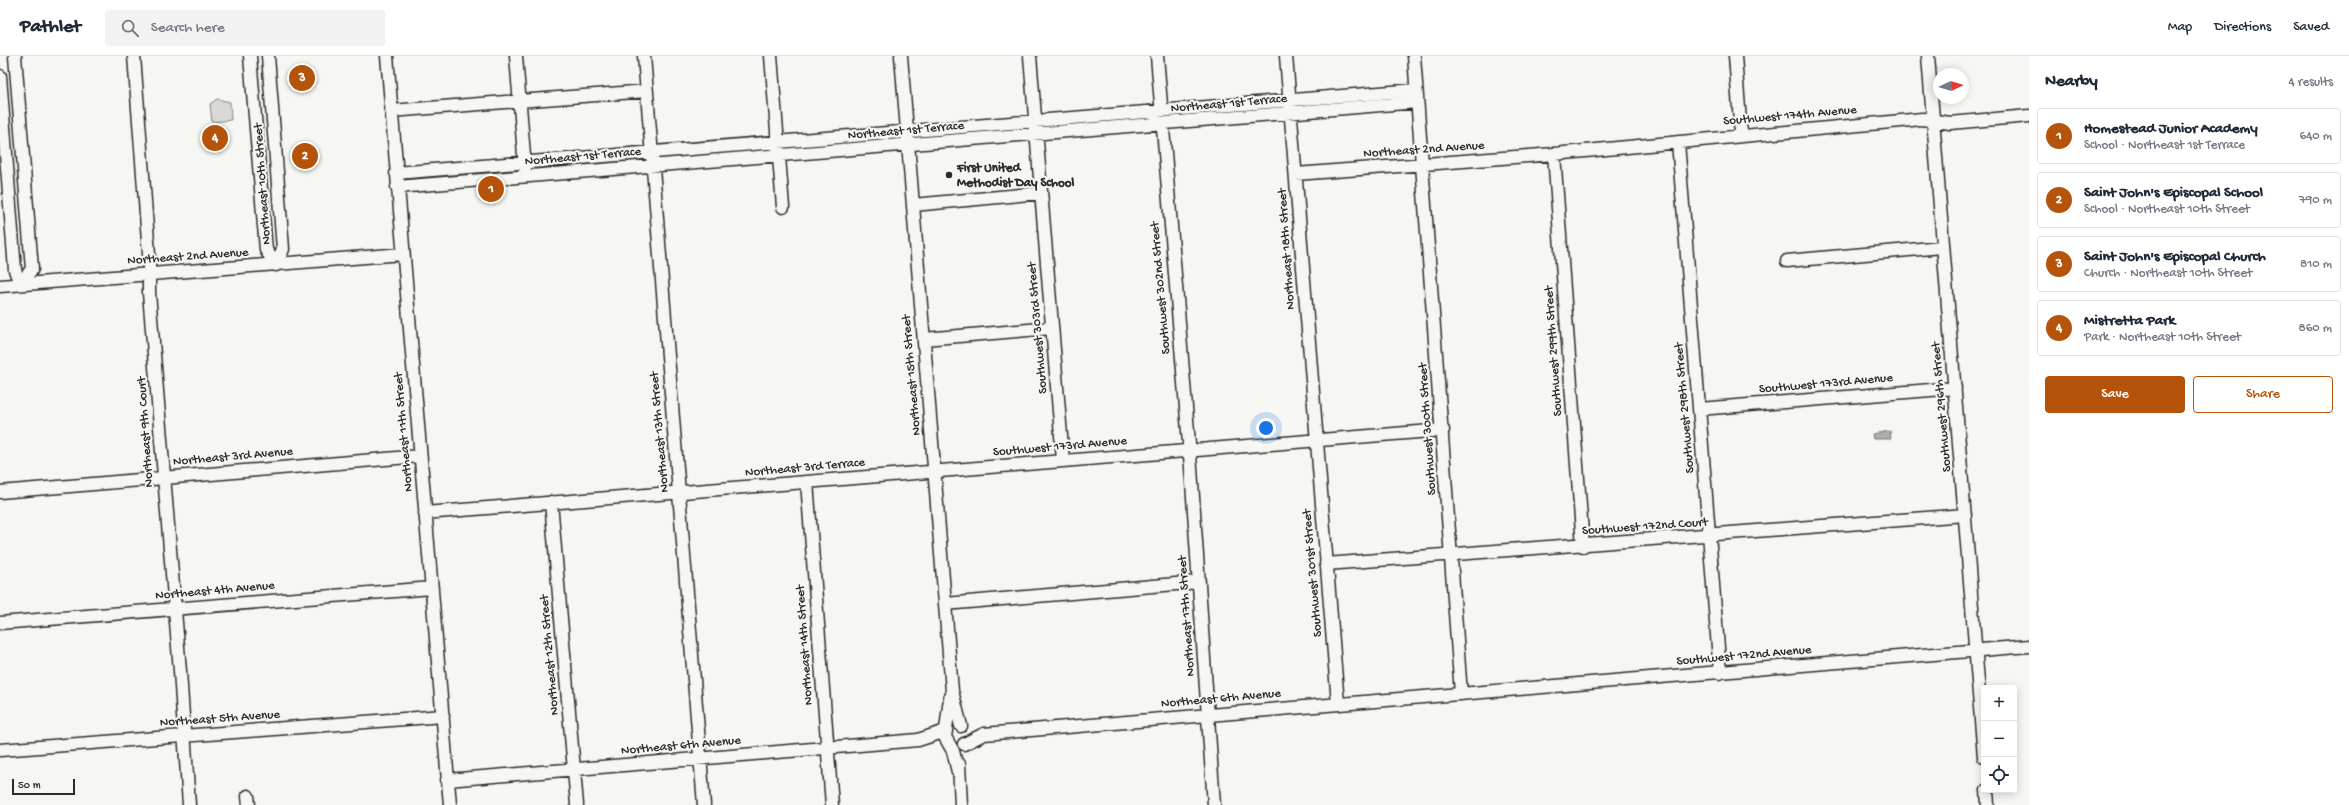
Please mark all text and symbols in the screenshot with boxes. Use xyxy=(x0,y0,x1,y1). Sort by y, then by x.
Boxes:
search box xyxy=(105,10,385,46)
text: Pathlet xyxy=(20,16,81,39)
icon: search xyxy=(119,17,141,39)
text: Search here xyxy=(151,19,225,37)
text: Map xyxy=(2168,19,2192,36)
text: Directions xyxy=(2214,19,2271,36)
text: Saved xyxy=(2293,19,2329,36)
pin: 3 xyxy=(289,63,315,93)
north arrow xyxy=(1933,68,1969,104)
text: Nearby xyxy=(2045,72,2098,92)
text: 4 results xyxy=(2289,75,2333,90)
street label: Northeast 1st Terrace xyxy=(1170,91,1288,117)
street label: Southwest 174th Avenue xyxy=(1723,103,1858,129)
street label: Northeast 1st Terrace xyxy=(847,118,965,144)
text: Homestead Junior Academy xyxy=(2084,120,2258,138)
street label: Northeast 10th Street xyxy=(251,121,275,245)
pin: 4 xyxy=(202,123,228,153)
text: 1 xyxy=(2056,129,2062,144)
text: 640 m xyxy=(2300,129,2332,144)
street label: Northeast 2nd Avenue xyxy=(1363,138,1485,162)
text: School · Northeast 1st Terrace xyxy=(2084,138,2245,153)
pin: 2 xyxy=(292,141,318,171)
street label: Northeast 1st Terrace xyxy=(524,144,642,170)
place label: First United Methodist Day School xyxy=(956,161,1074,191)
marker: First United Methodist Day School xyxy=(944,170,954,180)
pin: 1 xyxy=(478,174,504,204)
text: Saint John's Episcopal School xyxy=(2084,184,2263,202)
street label: Northeast 18th Street xyxy=(1275,186,1299,310)
text: 2 xyxy=(2056,193,2062,208)
text: 790 m xyxy=(2299,193,2332,208)
text: School · Northeast 10th Street xyxy=(2084,202,2250,217)
street label: Southwest 302nd Street xyxy=(1148,219,1174,355)
street label: Northeast 2nd Avenue xyxy=(127,245,249,269)
text: Saint John's Episcopal Church xyxy=(2084,248,2266,266)
text: 3 xyxy=(2056,257,2062,272)
text: 810 m xyxy=(2300,257,2332,272)
street label: Southwest 303rd Street xyxy=(1025,260,1051,394)
text: Church · Northeast 10th Street xyxy=(2084,266,2252,281)
street label: Southwest 299th Street xyxy=(1542,284,1566,417)
street label: Northeast 15th Street xyxy=(899,312,925,436)
text: Mistretta Park xyxy=(2084,312,2175,330)
text: 4 xyxy=(2056,321,2062,336)
text: 860 m xyxy=(2299,321,2332,336)
text: Park · Northeast 10th Street xyxy=(2084,330,2241,345)
street label: Southwest 298th Street xyxy=(1672,340,1698,474)
street label: Southwest 296th Street xyxy=(1929,340,1955,473)
street label: Southwest 300th Street xyxy=(1416,361,1440,496)
street label: Northeast 13th Street xyxy=(647,369,673,493)
street label: Northeast 11th Street xyxy=(391,370,417,492)
street label: Southwest 173rd Avenue xyxy=(1758,371,1894,397)
street label: Northeast 9th Court xyxy=(135,374,157,488)
button: Save xyxy=(2045,376,2185,413)
button: Share xyxy=(2193,376,2333,413)
your location xyxy=(1256,418,1276,438)
street label: Southwest 173rd Avenue xyxy=(992,434,1128,460)
street label: Northeast 3rd Avenue xyxy=(172,444,294,470)
street label: Northeast 3rd Terrace xyxy=(744,455,866,481)
street label: Southwest 301st Street xyxy=(1300,507,1326,638)
street label: Southwest 172nd Court xyxy=(1582,515,1710,539)
street label: Northeast 17th Street xyxy=(1175,553,1199,677)
street label: Northeast 4th Avenue xyxy=(155,578,276,604)
street label: Northeast 14th Street xyxy=(793,583,817,706)
street label: Northeast 12th Street xyxy=(537,592,563,716)
street label: Southwest 172nd Avenue xyxy=(1676,643,1812,669)
map controls xyxy=(1981,685,2017,793)
button: + xyxy=(1981,685,2017,721)
street label: Northeast 6th Avenue xyxy=(1160,686,1282,712)
street label: Northeast 5th Avenue xyxy=(159,707,281,731)
button: − xyxy=(1981,721,2017,757)
street label: Northeast 6th Avenue xyxy=(620,733,742,759)
button: locate xyxy=(1981,757,2017,793)
scale bar xyxy=(12,777,75,796)
text: 50 m xyxy=(18,780,40,792)

